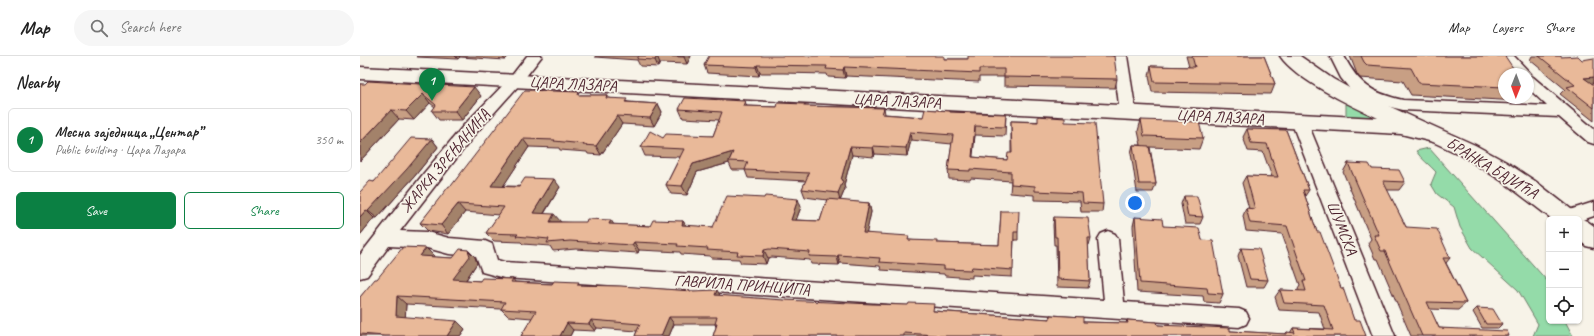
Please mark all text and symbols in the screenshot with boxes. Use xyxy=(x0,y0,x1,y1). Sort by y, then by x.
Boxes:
search box xyxy=(74,10,354,46)
text: Map xyxy=(20,16,50,40)
icon: search xyxy=(88,17,110,39)
text: Search here xyxy=(120,18,181,37)
text: Map xyxy=(1448,19,1470,36)
text: Layers xyxy=(1492,19,1523,36)
text: Share xyxy=(1545,19,1574,36)
pin: 1 xyxy=(419,68,445,101)
north arrow xyxy=(1498,68,1534,104)
text: Nearby xyxy=(16,72,59,93)
street label: ЦАРА ЛАЗАРА xyxy=(529,72,618,96)
street label: ЦАРА ЛАЗАРА xyxy=(853,89,942,113)
street label: ЖАРКА ЗРЕЊАНИНА xyxy=(396,104,495,217)
street label: ЦАРА ЛАЗАРА xyxy=(1176,105,1265,129)
text: Месна заједница „Центар” xyxy=(55,123,202,142)
text: 1 xyxy=(27,132,33,148)
text: 350 m xyxy=(315,132,343,148)
street label: БРАНКА БАЈИЋА xyxy=(1443,133,1542,204)
text: Public building · Цара Лазара xyxy=(55,142,185,158)
button: Save xyxy=(16,192,176,229)
button: Share xyxy=(184,192,344,229)
your location xyxy=(1125,193,1145,213)
street label: ШУМСКА xyxy=(1322,198,1362,259)
map controls xyxy=(1546,216,1582,324)
button: + xyxy=(1546,216,1582,252)
button: − xyxy=(1546,252,1582,288)
street label: ГАВРИЛА ПРИНЦИПА xyxy=(674,270,811,300)
button: locate xyxy=(1546,288,1582,324)

